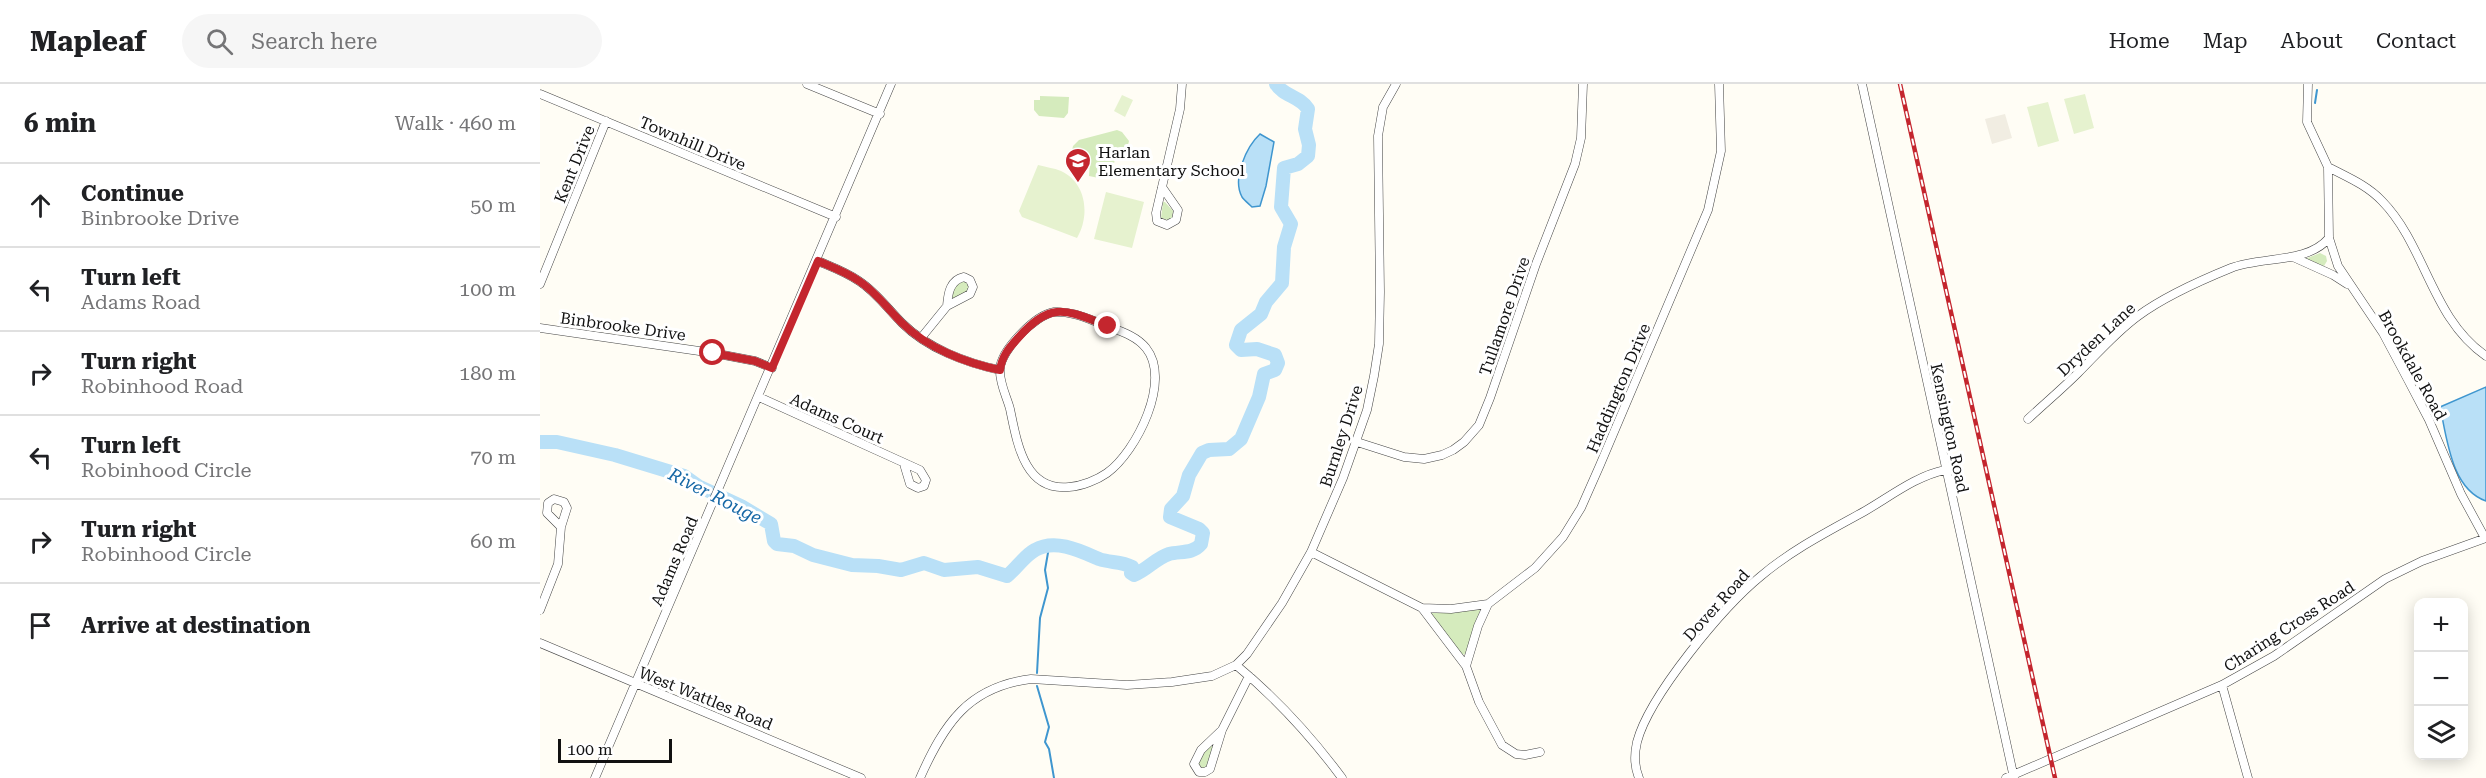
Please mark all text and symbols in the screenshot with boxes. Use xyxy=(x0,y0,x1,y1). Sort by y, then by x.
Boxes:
search box xyxy=(182,14,602,68)
text: Mapleaf xyxy=(30,25,146,58)
icon: search xyxy=(203,25,236,58)
text: Search here xyxy=(251,29,377,54)
text: Home xyxy=(2109,29,2170,53)
text: Map xyxy=(2203,29,2248,53)
text: About xyxy=(2281,29,2343,53)
text: Contact xyxy=(2376,29,2456,53)
text: 6 min xyxy=(24,108,96,138)
text: Walk · 460 m xyxy=(395,111,516,135)
street label: Townhill Drive xyxy=(637,113,749,174)
street label: Kent Drive xyxy=(550,122,599,206)
place label: Harlan Elementary School xyxy=(1098,143,1245,180)
school or university icon: Harlan Elementary School xyxy=(1063,146,1093,184)
text: Continue xyxy=(81,181,184,206)
icon: ahead xyxy=(24,189,57,222)
text: 50 m xyxy=(470,193,516,217)
text: Binbrooke Drive xyxy=(81,206,239,230)
street label: Tullamore Drive xyxy=(1475,254,1534,378)
text: Turn left xyxy=(81,265,181,290)
icon: left xyxy=(24,273,57,306)
text: 100 m xyxy=(459,277,516,301)
text: Adams Road xyxy=(81,290,201,314)
street label: Dryden Lane xyxy=(2053,298,2139,380)
street label: Brookdale Road xyxy=(2375,307,2451,423)
street label: Binbrooke Drive xyxy=(559,308,687,345)
route end xyxy=(1094,312,1120,338)
street label: Haddington Drive xyxy=(1583,320,1654,456)
route start xyxy=(699,339,725,365)
text: Turn right xyxy=(81,349,196,374)
icon: right xyxy=(24,357,57,390)
text: 180 m xyxy=(459,361,516,385)
street label: Kensington Road xyxy=(1926,362,1973,495)
text: Robinhood Road xyxy=(81,374,243,398)
street label: Burnley Drive xyxy=(1316,383,1367,490)
street label: Adams Court xyxy=(787,389,887,448)
text: Turn left xyxy=(81,433,181,458)
icon: left xyxy=(24,441,57,474)
text: 70 m xyxy=(470,445,516,469)
text: Robinhood Circle xyxy=(81,458,251,482)
water label: River Rouge xyxy=(664,463,765,528)
street label: Adams Road xyxy=(647,513,702,609)
text: Turn right xyxy=(81,517,196,542)
icon: right xyxy=(24,525,57,558)
text: 60 m xyxy=(470,529,516,553)
text: Robinhood Circle xyxy=(81,542,251,566)
street label: Dover Road xyxy=(1679,566,1753,645)
street label: Charing Cross Road xyxy=(2220,577,2358,676)
map controls xyxy=(2414,598,2468,760)
button: + xyxy=(2414,598,2468,652)
icon: arrive xyxy=(24,609,57,642)
text: Arrive at destination xyxy=(81,613,310,638)
button: − xyxy=(2414,652,2468,706)
street label: West Wattles Road xyxy=(636,663,776,734)
button: layers xyxy=(2414,706,2468,760)
scale bar xyxy=(558,736,672,764)
text: 100 m xyxy=(567,740,613,759)

